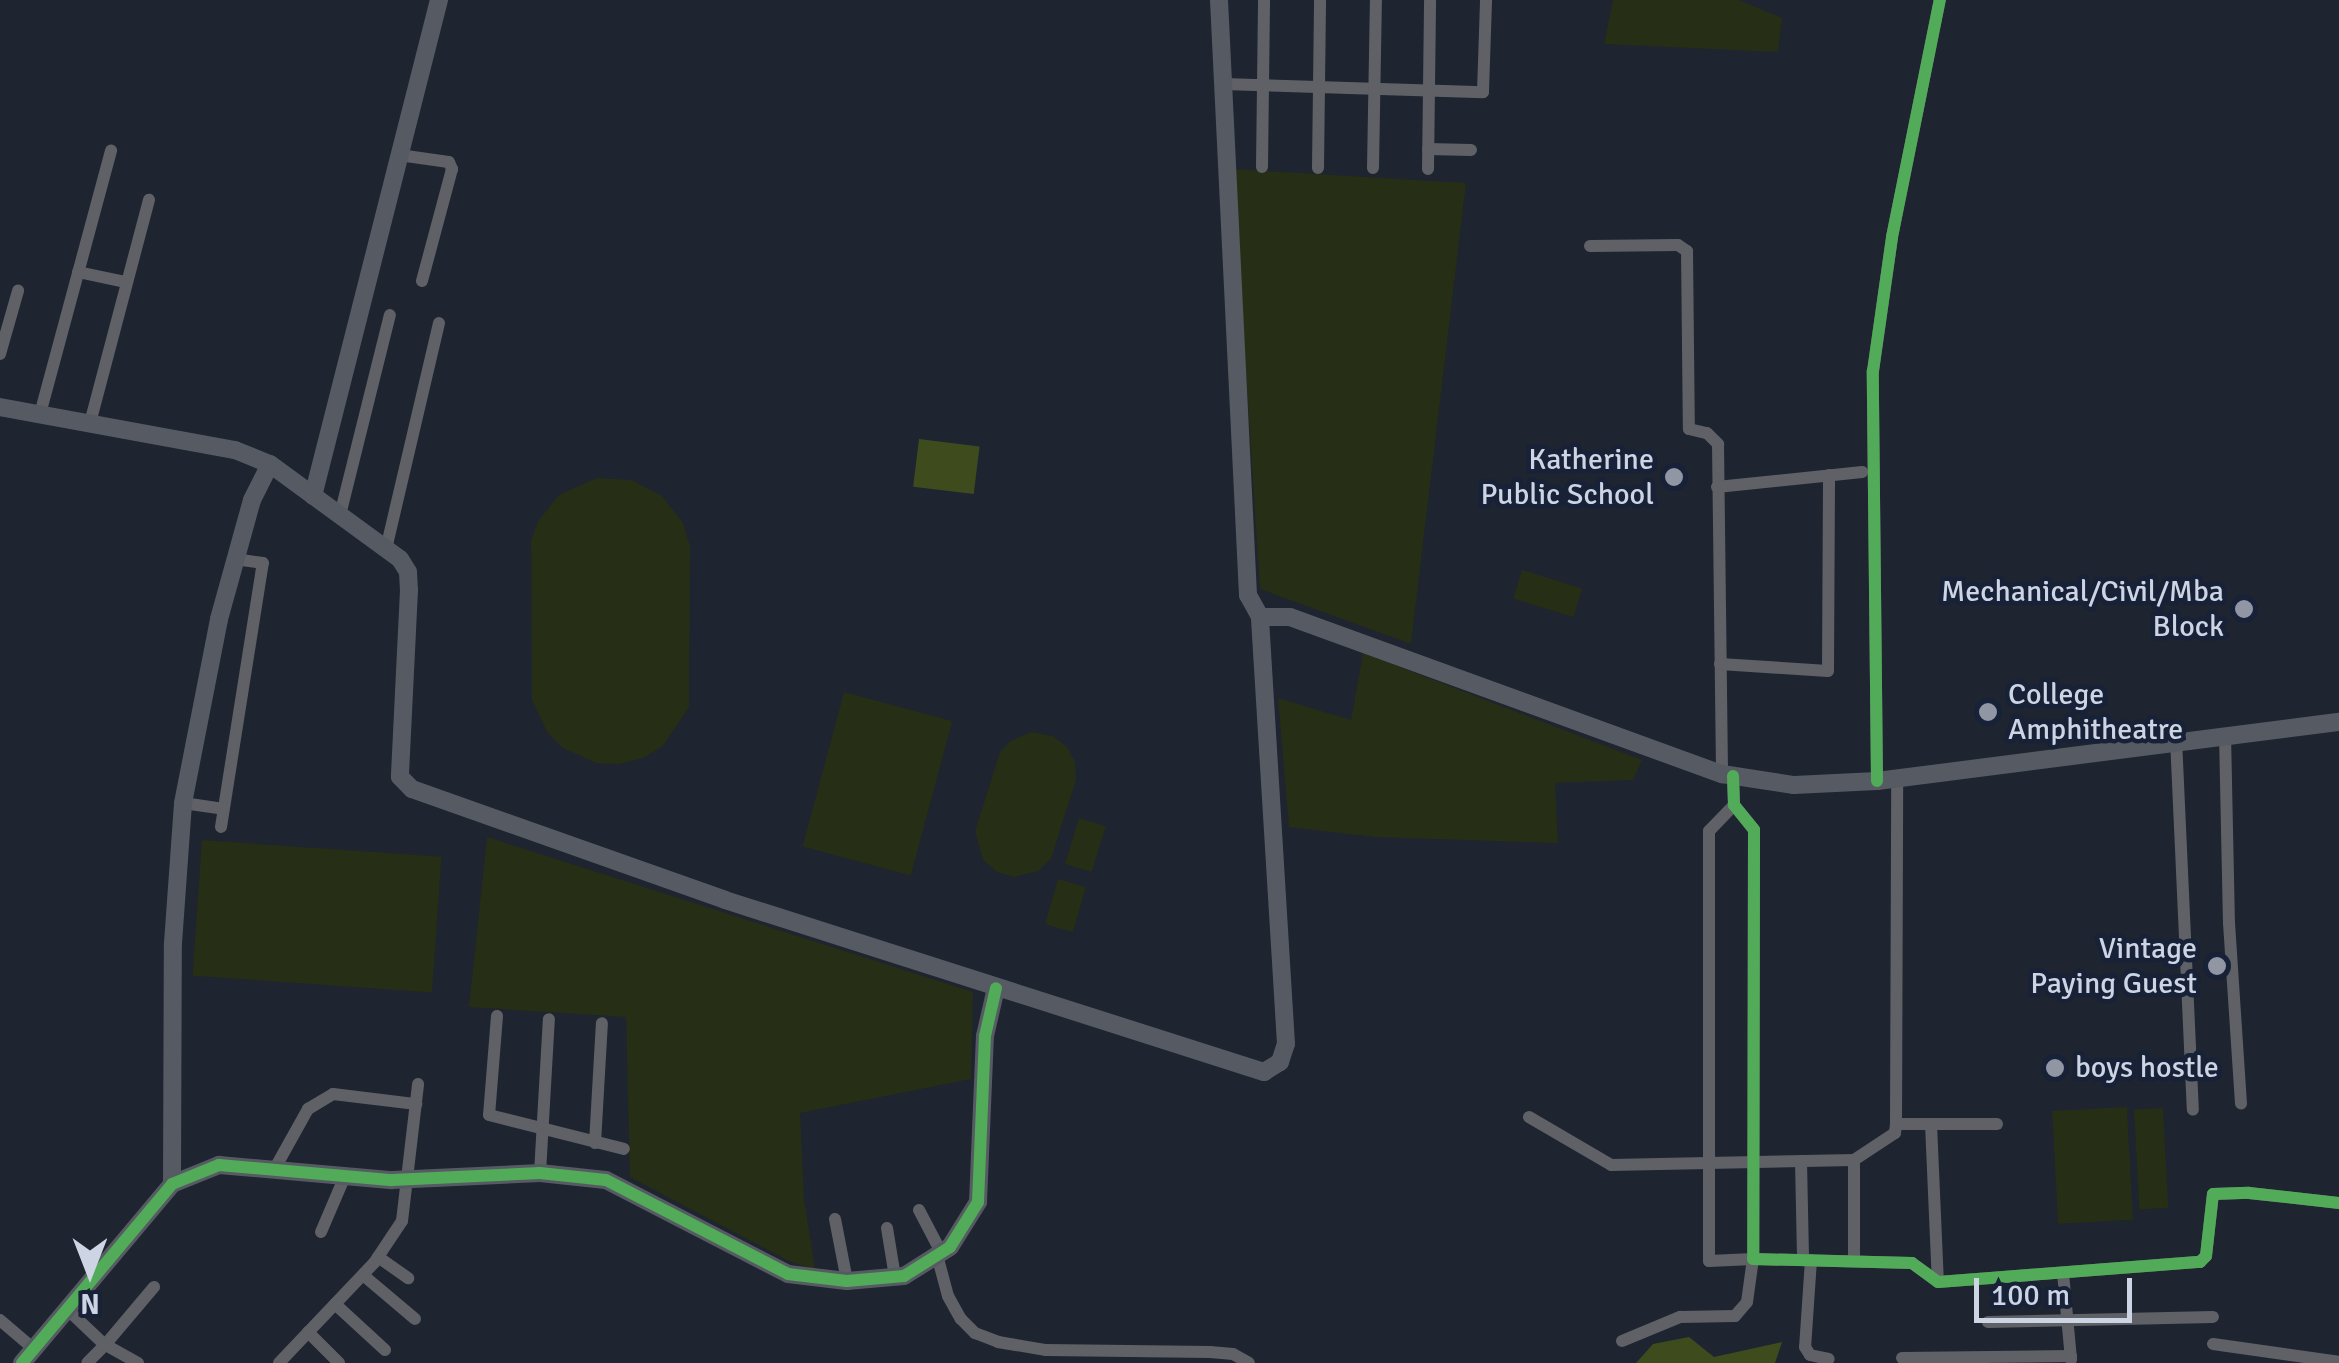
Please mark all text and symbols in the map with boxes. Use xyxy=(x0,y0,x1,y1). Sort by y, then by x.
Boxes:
place label: Katherine Public School xyxy=(1480,442,1654,512)
marker: Katherine Public School xyxy=(1663,466,1685,488)
place label: Mechanical/Civil/Mba Block xyxy=(1941,574,2224,644)
marker: Mechanical/Civil/Mba Block xyxy=(2233,598,2255,620)
place label: College Amphitheatre xyxy=(2008,677,2183,748)
marker: College Amphitheatre xyxy=(1977,701,1999,723)
place label: Vintage Paying Guest xyxy=(2030,931,2197,1002)
marker: Vintage Paying Guest xyxy=(2206,955,2228,977)
place label: boys hostle xyxy=(2075,1050,2219,1086)
marker: boys hostle xyxy=(2044,1057,2066,1079)
north arrow xyxy=(40,1223,140,1323)
scale bar xyxy=(1979,1258,2136,1320)
text: 100 m xyxy=(1991,1277,2070,1314)
text: N xyxy=(80,1286,100,1320)

